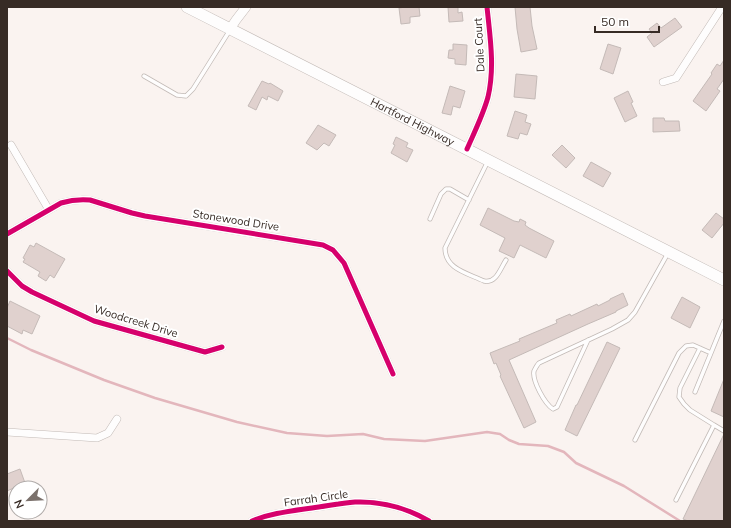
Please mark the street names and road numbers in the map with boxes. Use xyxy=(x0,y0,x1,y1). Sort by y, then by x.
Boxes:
street label: Dale Court xyxy=(471,17,487,72)
street label: Hartford Highway xyxy=(368,94,457,149)
street label: Stonewood Drive xyxy=(192,206,280,234)
street label: Woodcreek Drive xyxy=(92,302,180,340)
street label: Farrah Circle xyxy=(283,487,349,509)

